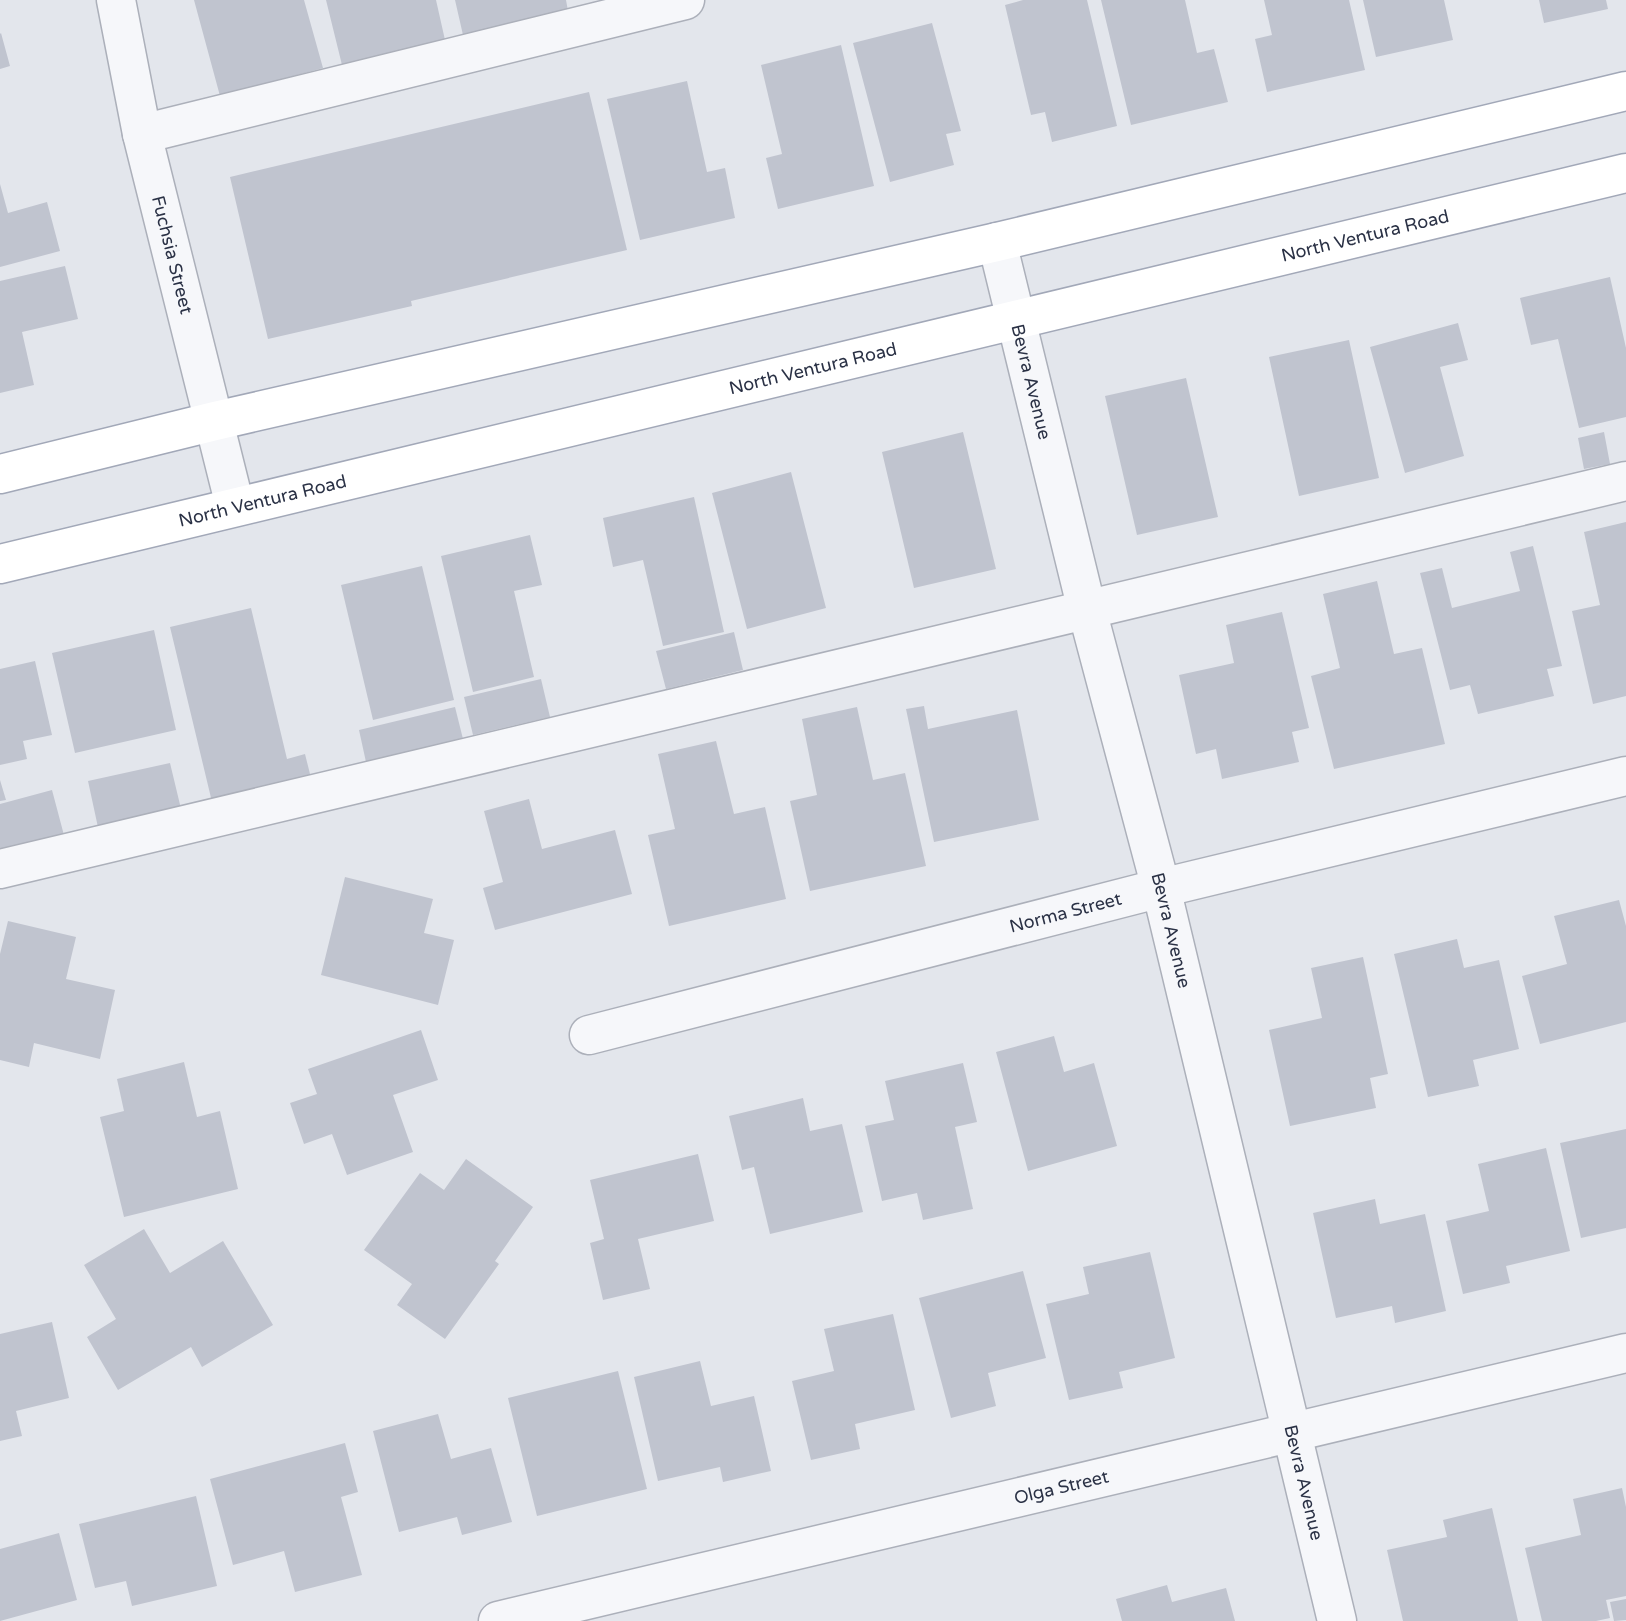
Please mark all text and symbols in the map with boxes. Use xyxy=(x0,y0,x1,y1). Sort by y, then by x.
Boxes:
street label: Fuchsia Street xyxy=(147,193,198,316)
street label: North Ventura Road xyxy=(1279,205,1451,267)
street label: Bevra Avenue xyxy=(1006,322,1056,442)
street label: North Ventura Road xyxy=(727,338,899,399)
street label: North Ventura Road xyxy=(176,470,349,532)
street label: Bevra Avenue xyxy=(1146,870,1196,990)
street label: Norma Street xyxy=(1007,888,1124,937)
street label: Bevra Avenue xyxy=(1279,1423,1328,1543)
street label: Olga Street xyxy=(1012,1465,1111,1509)

